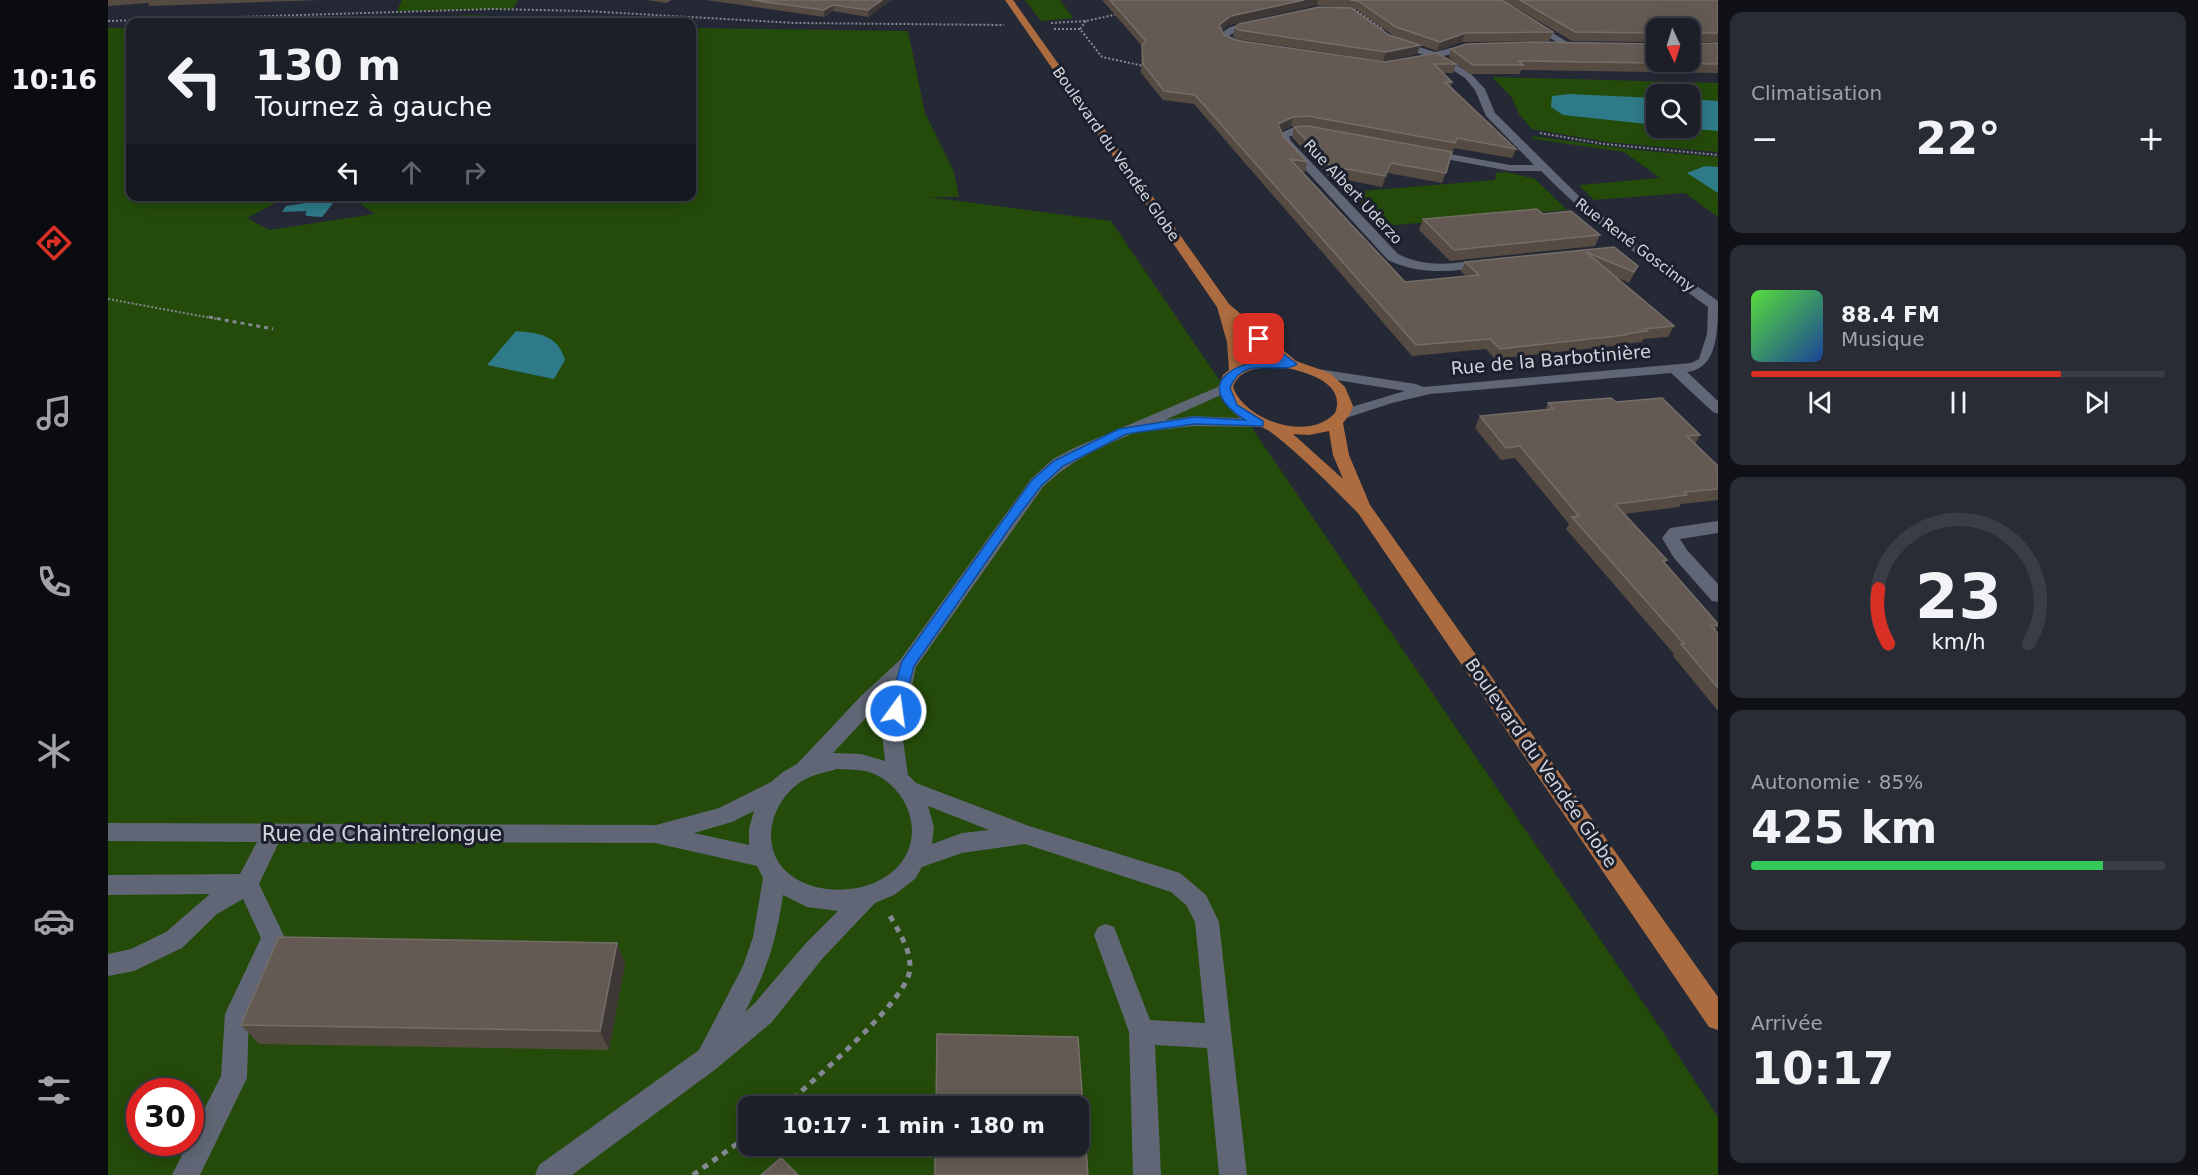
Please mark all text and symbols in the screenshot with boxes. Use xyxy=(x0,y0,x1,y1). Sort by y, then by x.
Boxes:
north arrow xyxy=(1646,18,1700,72)
map controls xyxy=(1646,18,1700,138)
text: 130 m xyxy=(255,41,401,90)
icon: left xyxy=(156,42,234,120)
street label: Boulevard du Vendée Globe xyxy=(1049,63,1183,245)
text: 10:16 xyxy=(11,64,97,95)
text: Climatisation xyxy=(1751,81,1882,105)
button: search xyxy=(1646,84,1700,138)
text: Tournez à gauche xyxy=(255,91,492,122)
text: 22° xyxy=(1915,112,2001,165)
text: − xyxy=(1751,119,1779,158)
text: + xyxy=(2137,119,2165,158)
street label: Rue Albert Uderzo xyxy=(1300,136,1406,248)
icon: left xyxy=(332,156,365,189)
icon: ahead xyxy=(395,156,428,189)
icon: right xyxy=(458,156,491,189)
street label: Rue René Goscinny xyxy=(1572,194,1698,296)
icon: directions xyxy=(33,222,75,264)
text: 88.4 FM xyxy=(1841,302,1940,327)
pin xyxy=(1233,313,1284,364)
icon: arrive xyxy=(1242,322,1275,355)
text: Musique xyxy=(1841,327,1925,351)
street label: Rue de la Barbotinière xyxy=(1450,340,1652,379)
icon: previous xyxy=(1804,386,1837,419)
icon: pause xyxy=(1942,386,1975,419)
icon: next xyxy=(2080,386,2113,419)
icon: music xyxy=(33,392,75,434)
icon: phone xyxy=(33,561,75,603)
text: 23 xyxy=(1915,561,2001,634)
text: km/h xyxy=(1931,630,1985,655)
street label: Boulevard du Vendée Globe xyxy=(1461,654,1622,871)
position arrow xyxy=(864,679,928,743)
icon: climate xyxy=(33,730,75,772)
text: Autonomie · 85% xyxy=(1751,770,1923,794)
text: 425 km xyxy=(1751,801,1937,854)
street label: Rue de Chaintrelongue xyxy=(262,822,502,846)
icon: car xyxy=(33,900,75,942)
text: Arrivée xyxy=(1751,1011,1823,1035)
text: 10:17 xyxy=(1751,1042,1894,1095)
icon: filters xyxy=(33,1069,75,1111)
speed limit sign: 30 xyxy=(126,1078,204,1156)
text: 10:17 · 1 min · 180 m xyxy=(782,1113,1045,1138)

